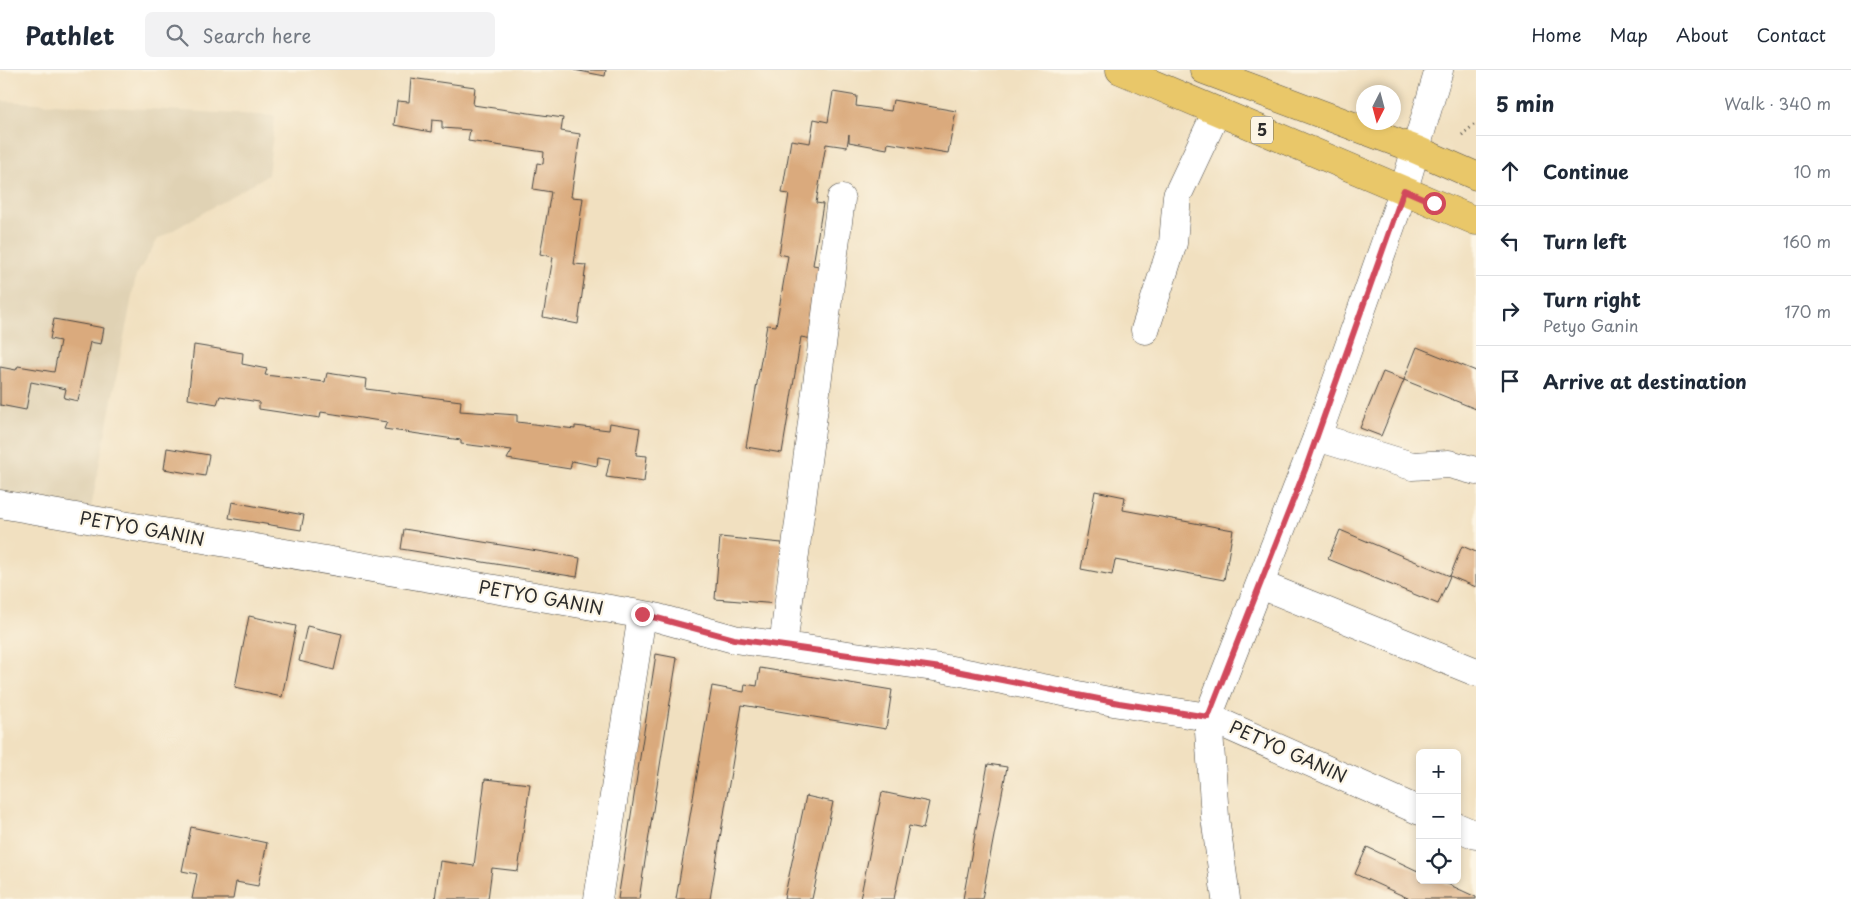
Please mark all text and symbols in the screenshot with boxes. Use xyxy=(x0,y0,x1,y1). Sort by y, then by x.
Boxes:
search box xyxy=(145,12,495,57)
text: Pathlet xyxy=(25,17,115,53)
icon: search xyxy=(163,21,191,49)
text: Search here xyxy=(203,21,311,49)
text: Home xyxy=(1531,21,1581,48)
text: Map xyxy=(1609,21,1648,48)
text: About xyxy=(1676,21,1728,48)
text: Contact xyxy=(1756,21,1826,48)
north arrow xyxy=(1356,85,1401,130)
text: 5 min xyxy=(1496,87,1554,119)
text: Walk · 340 m xyxy=(1724,91,1831,115)
road number: 5 xyxy=(1251,116,1273,144)
icon: ahead xyxy=(1496,157,1524,185)
text: Continue xyxy=(1543,157,1629,185)
text: 10 m xyxy=(1794,159,1831,183)
route start xyxy=(1423,192,1446,215)
icon: left xyxy=(1496,227,1524,255)
text: Turn left xyxy=(1543,227,1627,255)
text: 160 m xyxy=(1783,229,1831,253)
text: Turn right xyxy=(1543,285,1641,313)
icon: right xyxy=(1496,297,1524,325)
text: 170 m xyxy=(1785,299,1831,323)
text: Petyo Ganin xyxy=(1543,313,1639,337)
icon: arrive xyxy=(1496,367,1524,395)
text: Arrive at destination xyxy=(1543,367,1747,395)
street label: PETYO GANIN xyxy=(78,503,207,552)
street label: PETYO GANIN xyxy=(477,572,606,621)
route end xyxy=(631,603,654,626)
street label: PETYO GANIN xyxy=(1225,713,1352,789)
map controls xyxy=(1416,749,1461,884)
button: + xyxy=(1416,749,1461,794)
button: − xyxy=(1416,794,1461,839)
button: locate xyxy=(1416,839,1461,884)

